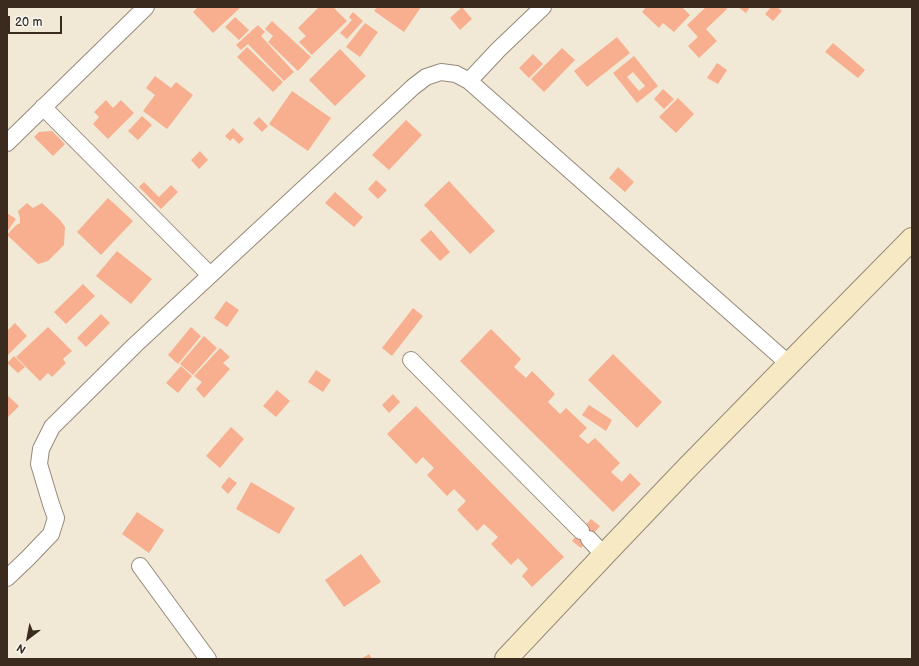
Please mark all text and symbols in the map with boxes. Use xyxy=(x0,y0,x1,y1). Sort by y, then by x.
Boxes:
scale bar xyxy=(10,8,64,34)
text: 20 m xyxy=(15,15,42,30)
north arrow xyxy=(8,618,48,658)
text: N xyxy=(14,641,28,656)

